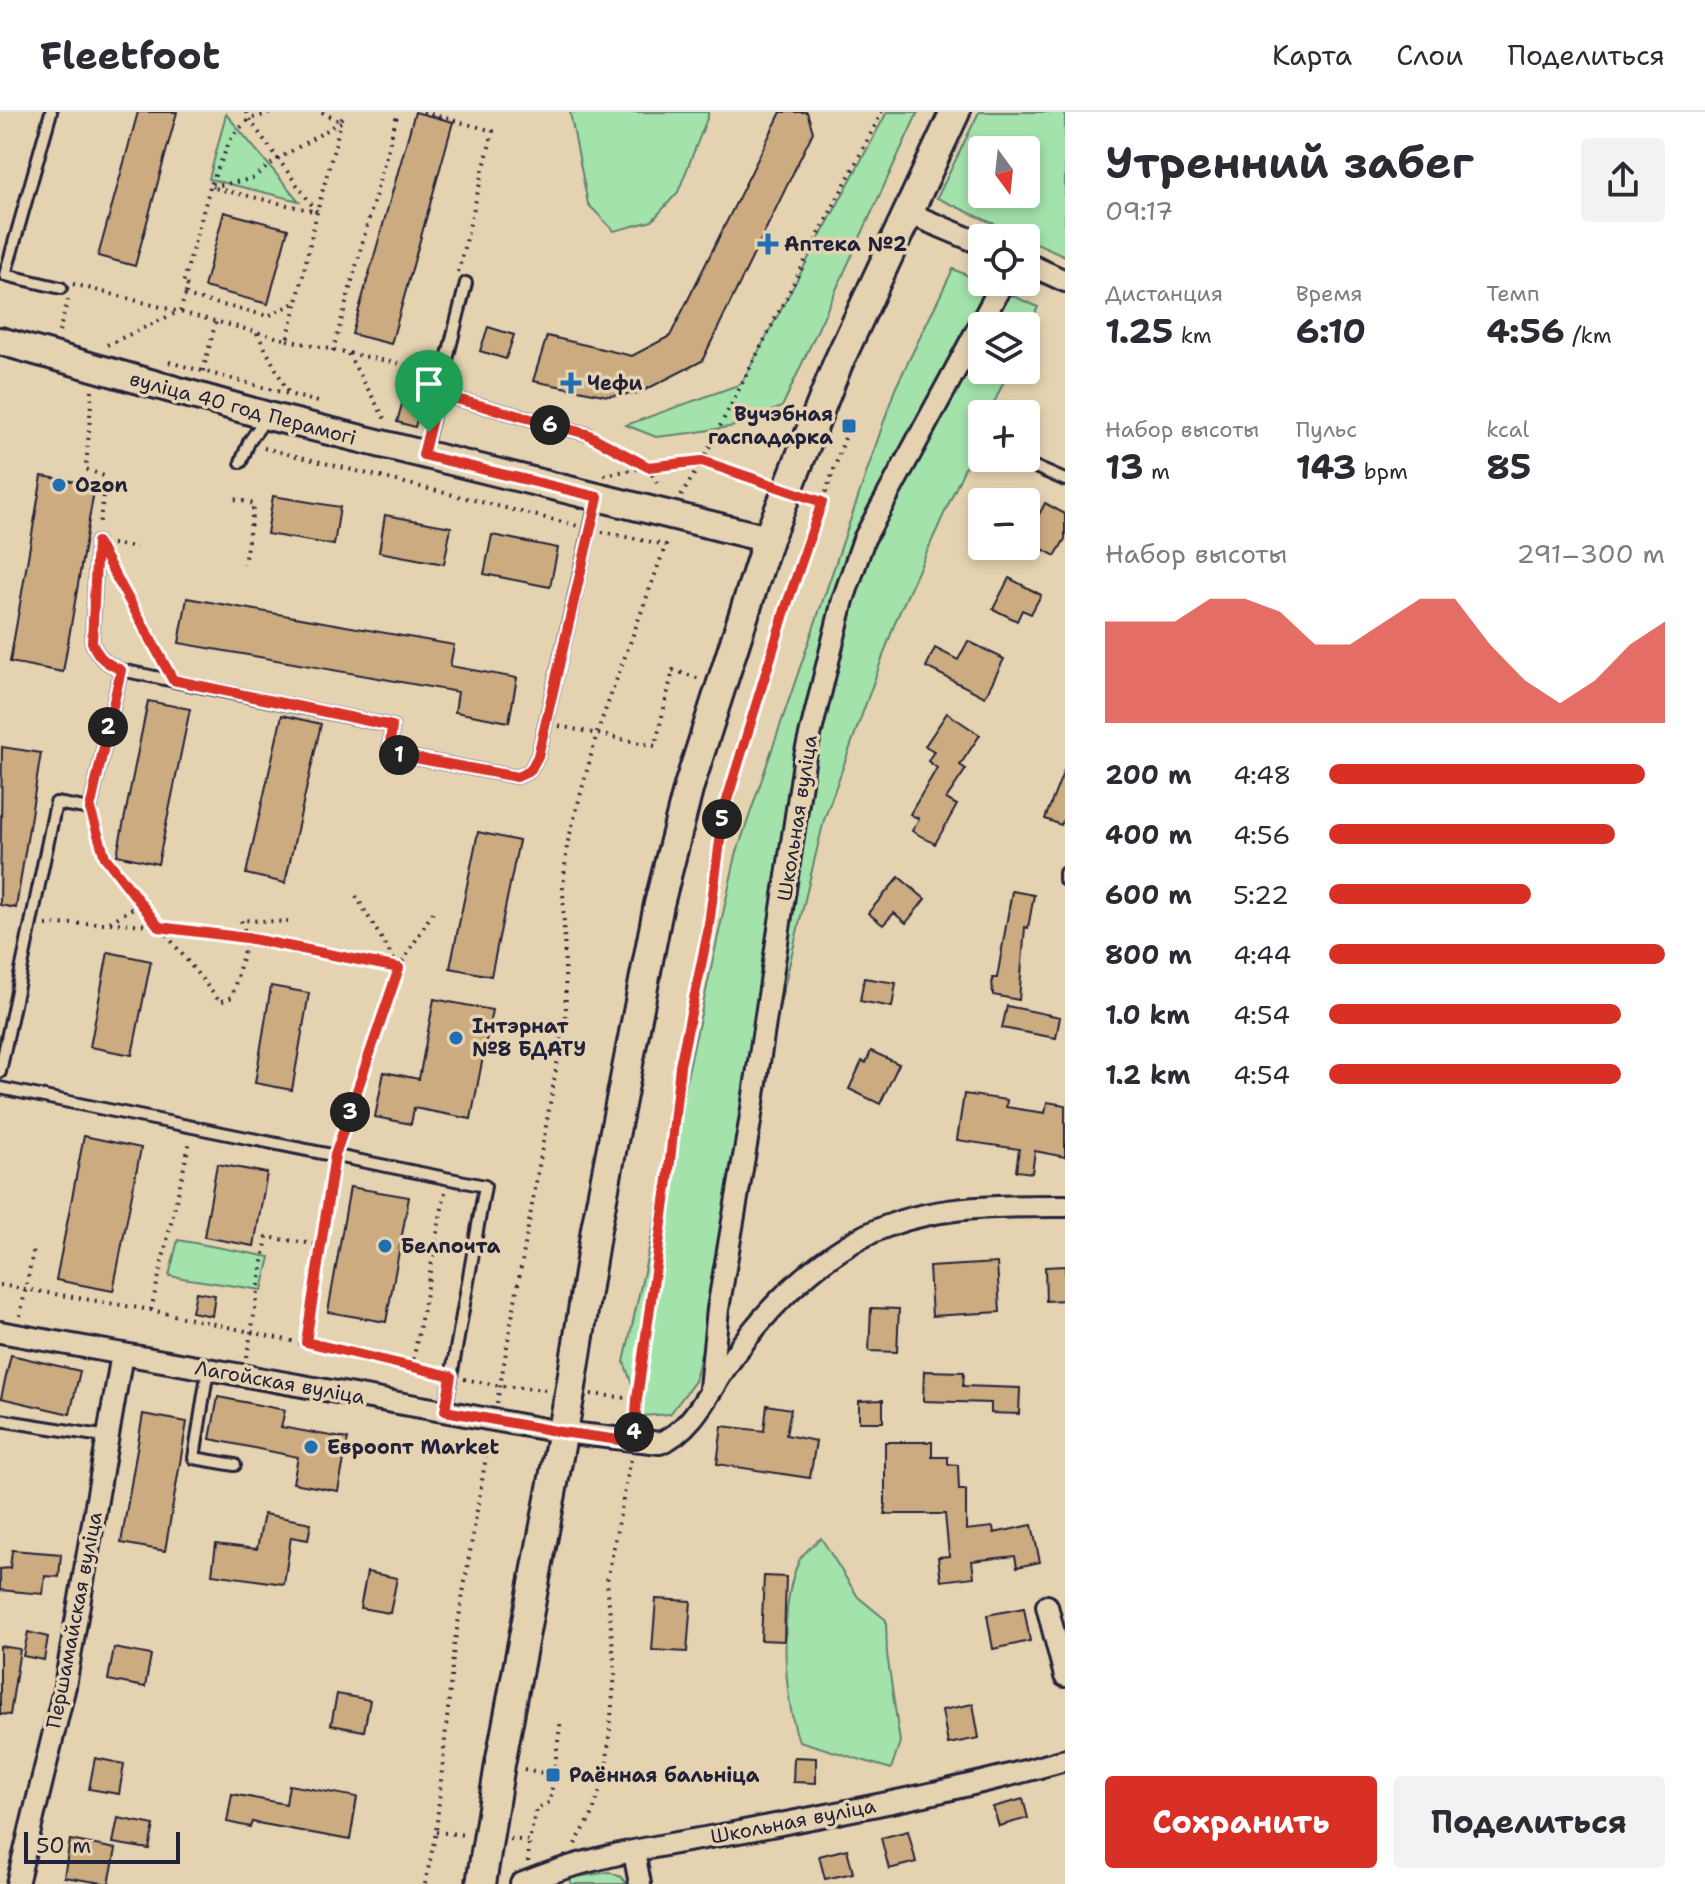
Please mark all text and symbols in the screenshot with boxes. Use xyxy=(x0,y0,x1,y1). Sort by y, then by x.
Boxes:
text: Fleetfoot xyxy=(40,30,220,81)
text: Карта xyxy=(1272,36,1352,74)
text: Слои xyxy=(1396,36,1463,74)
text: Поделиться xyxy=(1507,36,1665,74)
text: Утренний забег xyxy=(1105,133,1474,192)
north arrow xyxy=(968,136,1040,208)
map controls xyxy=(968,136,1040,560)
button: share xyxy=(1581,138,1665,222)
text: 09:17 xyxy=(1105,193,1173,228)
button: locate xyxy=(968,224,1040,296)
place label: Аптека №2 xyxy=(784,231,907,257)
marker: Аптека №2 xyxy=(759,235,777,253)
text: Дистанция xyxy=(1105,279,1223,308)
text: Время xyxy=(1296,279,1363,308)
text: Темп xyxy=(1486,279,1540,308)
text: 1.25 xyxy=(1105,308,1173,354)
text: 6:10 xyxy=(1296,308,1366,354)
text: 4:56 xyxy=(1486,308,1565,354)
button: layers xyxy=(968,312,1040,384)
text: km xyxy=(1173,321,1212,350)
text: /km xyxy=(1565,321,1612,350)
pin xyxy=(395,350,463,432)
icon: arrive xyxy=(407,362,451,406)
street label: вуліца 40 год Перамогі xyxy=(127,365,359,451)
place label: Чефи xyxy=(587,370,643,396)
marker: Чефи xyxy=(562,374,580,392)
button: + xyxy=(968,400,1040,472)
place label: Вучэбная гаспадарка xyxy=(708,401,833,450)
pin: 6 xyxy=(530,405,570,445)
text: 6 xyxy=(542,410,558,439)
text: Набор высоты xyxy=(1105,415,1259,444)
text: Пульс xyxy=(1296,415,1357,444)
text: kcal xyxy=(1486,415,1529,444)
marker: Вучэбная гаспадарка xyxy=(840,417,858,435)
text: 13 xyxy=(1105,444,1144,490)
text: 143 xyxy=(1296,444,1356,490)
text: 85 xyxy=(1486,444,1531,490)
text: m xyxy=(1144,457,1170,486)
text: bpm xyxy=(1356,457,1408,486)
place label: Ozon xyxy=(75,472,128,498)
marker: Ozon xyxy=(50,476,68,494)
button: − xyxy=(968,488,1040,560)
text: Набор высоты xyxy=(1105,536,1287,571)
text: 291–300 m xyxy=(1517,536,1665,571)
pin: 2 xyxy=(88,707,128,747)
text: 2 xyxy=(100,712,116,741)
street label: Школьная вуліца xyxy=(771,733,823,903)
pin: 1 xyxy=(379,735,419,775)
text: 1 xyxy=(394,740,404,769)
text: 200 m xyxy=(1105,757,1192,792)
text: 4:48 xyxy=(1233,757,1292,792)
pin: 5 xyxy=(702,799,742,839)
text: 5 xyxy=(715,804,729,833)
text: 400 m xyxy=(1105,817,1192,852)
text: 4:56 xyxy=(1233,817,1290,852)
text: 600 m xyxy=(1105,877,1192,912)
text: 5:22 xyxy=(1233,877,1289,912)
text: 800 m xyxy=(1105,937,1192,972)
text: 4:44 xyxy=(1233,937,1291,972)
text: 1.0 km xyxy=(1105,997,1190,1032)
text: 4:54 xyxy=(1233,997,1290,1032)
place label: Інтэрнат №8 БДАТУ xyxy=(472,1013,586,1062)
marker: Інтэрнат №8 БДАТУ xyxy=(447,1029,465,1047)
text: 1.2 km xyxy=(1105,1057,1190,1092)
text: 4:54 xyxy=(1233,1057,1290,1092)
pin: 3 xyxy=(330,1092,370,1132)
text: 3 xyxy=(342,1097,358,1126)
place label: Белпочта xyxy=(401,1233,501,1259)
marker: Белпочта xyxy=(376,1237,394,1255)
street label: Лагойская вуліца xyxy=(193,1354,368,1410)
pin: 4 xyxy=(614,1412,654,1452)
text: 4 xyxy=(626,1417,642,1446)
place label: Евроопт Market xyxy=(327,1434,499,1460)
marker: Евроопт Market xyxy=(302,1438,320,1456)
street label: Першамайская вуліца xyxy=(40,1509,108,1731)
place label: Раённая бальніца xyxy=(569,1762,760,1788)
marker: Раённая бальніца xyxy=(544,1766,562,1784)
button: Сохранить xyxy=(1105,1776,1377,1868)
button: Поделиться xyxy=(1393,1776,1665,1868)
street label: Школьная вуліца xyxy=(708,1792,878,1850)
scale bar xyxy=(24,1828,180,1864)
text: 50 m xyxy=(36,1831,91,1860)

